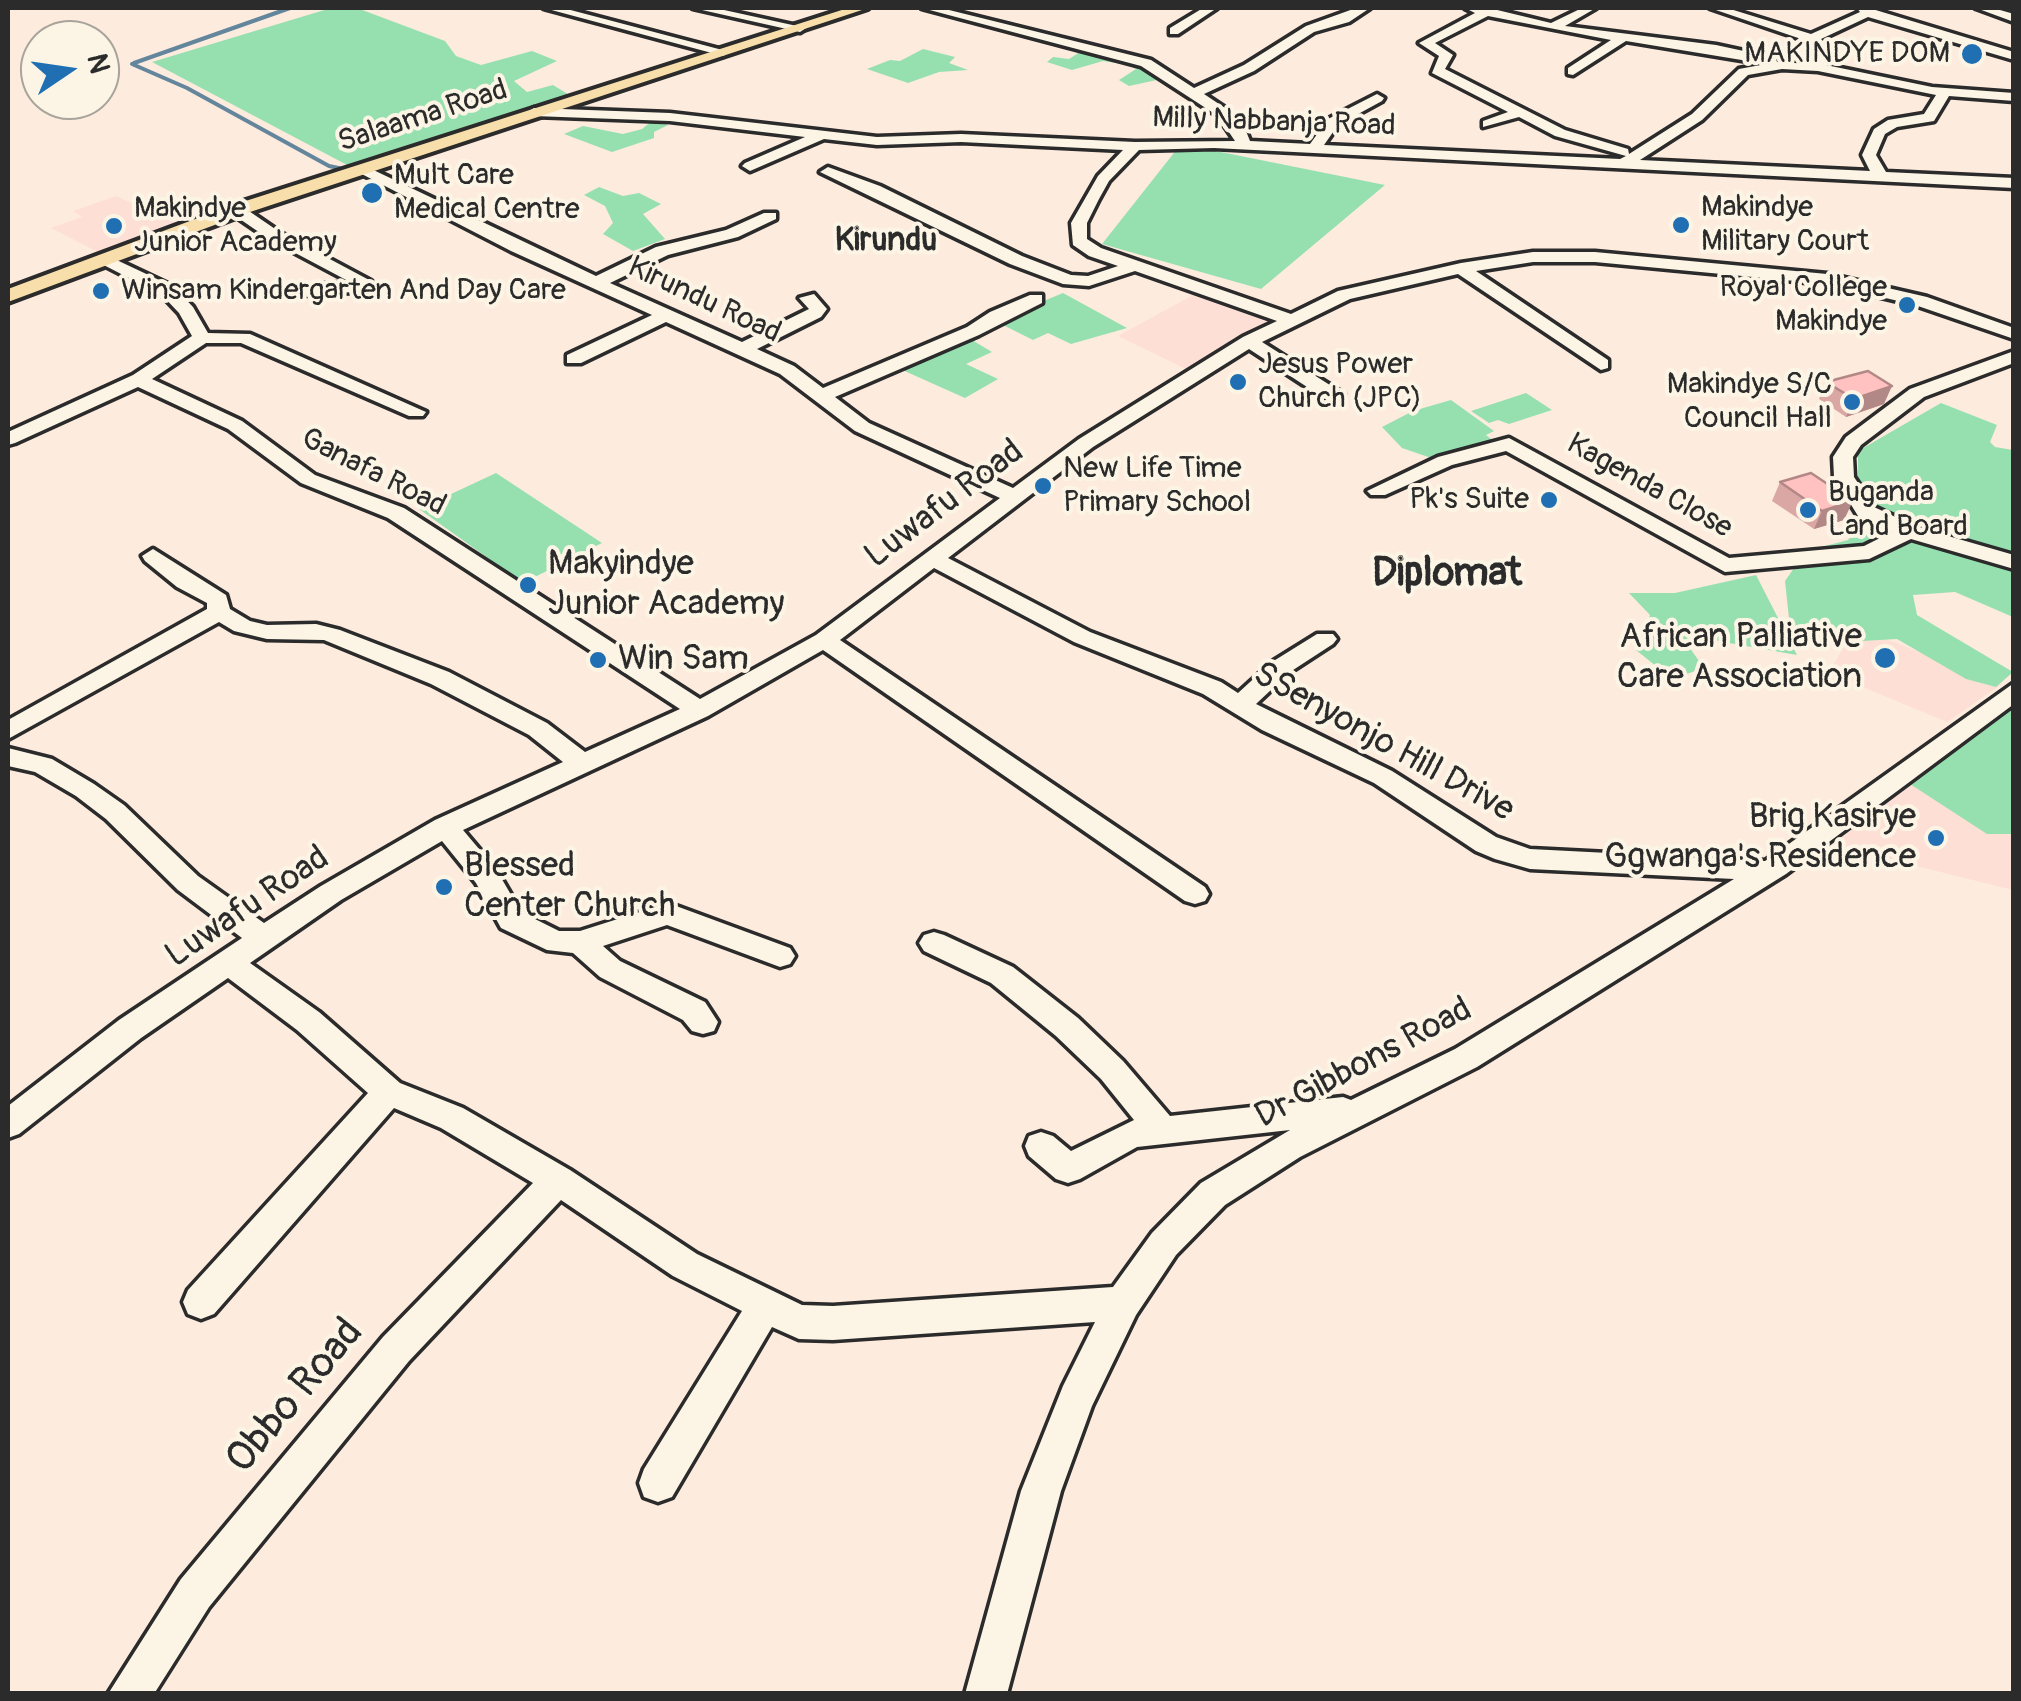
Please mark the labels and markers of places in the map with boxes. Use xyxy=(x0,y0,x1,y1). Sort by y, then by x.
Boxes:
place label: MAKINDYE DOM xyxy=(1744,36,1950,72)
marker: MAKINDYE DOM xyxy=(1959,41,1985,67)
place label: Mult Care Medical Centre xyxy=(394,158,580,228)
marker: Mult Care Medical Centre xyxy=(359,180,385,206)
place label: Makindye Military Court xyxy=(1701,190,1869,260)
place label: Makindye Junior Academy xyxy=(134,191,337,262)
marker: Makindye Military Court xyxy=(1670,214,1692,236)
marker: Makindye Junior Academy xyxy=(103,215,125,237)
place label: Royal College Makindye xyxy=(1720,270,1887,340)
place label: Winsam Kindergarten And Day Care xyxy=(121,273,566,309)
marker: Winsam Kindergarten And Day Care xyxy=(90,280,112,302)
marker: Royal College Makindye xyxy=(1896,294,1918,316)
place label: Jesus Power Church (JPC) xyxy=(1258,347,1422,418)
place label: Makindye S/C Council Hall xyxy=(1667,367,1832,438)
marker: Jesus Power Church (JPC) xyxy=(1227,371,1249,393)
marker: Makindye S/C Council Hall xyxy=(1841,391,1863,413)
place label: New Life Time Primary School xyxy=(1063,451,1251,522)
marker: New Life Time Primary School xyxy=(1032,475,1054,497)
place label: Buganda Land Board xyxy=(1828,475,1968,546)
place label: Pk's Suite xyxy=(1409,482,1529,518)
marker: Pk's Suite xyxy=(1538,489,1560,511)
marker: Buganda Land Board xyxy=(1797,499,1819,521)
place label: Makyindye Junior Academy xyxy=(548,544,784,626)
marker: Makyindye Junior Academy xyxy=(517,574,539,596)
place label: African Palliative Care Association xyxy=(1617,617,1862,699)
place label: Win Sam xyxy=(618,639,749,681)
marker: African Palliative Care Association xyxy=(1872,645,1898,671)
marker: Win Sam xyxy=(587,649,609,671)
place label: Brig Kasirye Ggwanga's Residence xyxy=(1604,797,1916,879)
marker: Brig Kasirye Ggwanga's Residence xyxy=(1925,827,1947,849)
place label: Blessed Center Church xyxy=(464,846,675,928)
marker: Blessed Center Church xyxy=(433,876,455,898)

